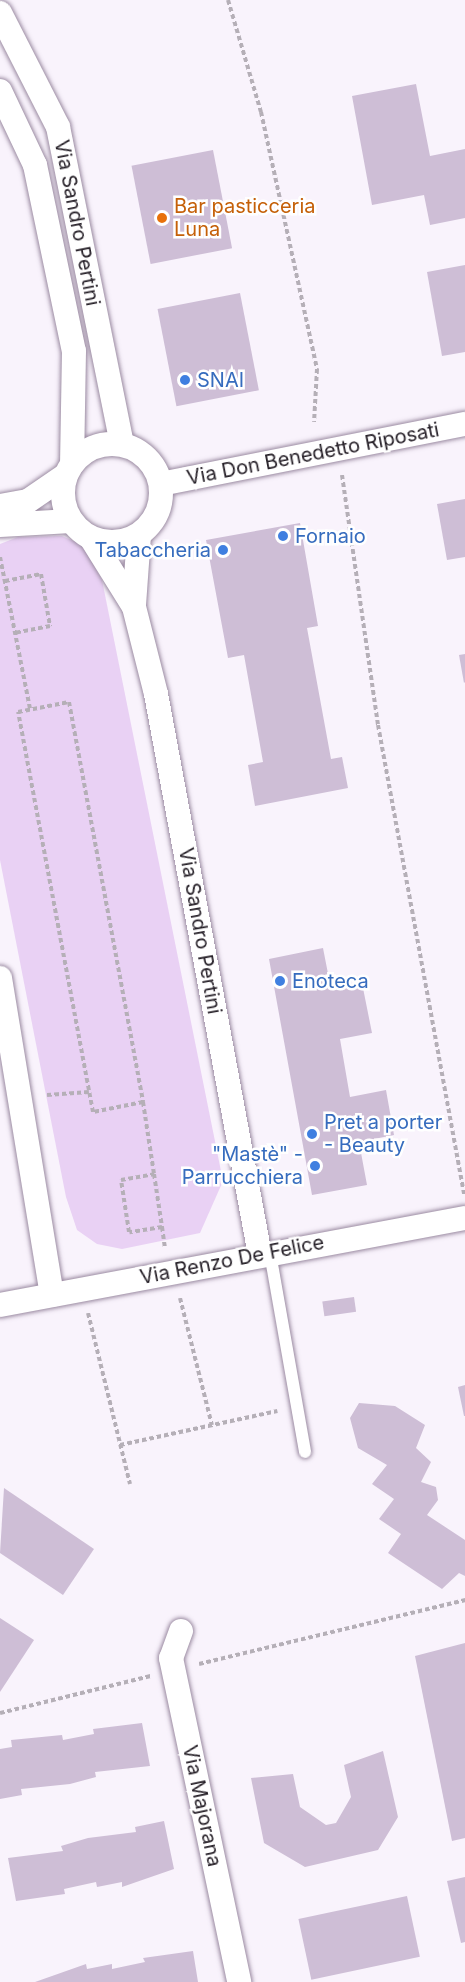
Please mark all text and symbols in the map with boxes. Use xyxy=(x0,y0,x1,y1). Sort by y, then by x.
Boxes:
street label: Via Sandro Pertini xyxy=(49,138,105,308)
place label: Bar pasticceria Luna xyxy=(174,195,316,242)
marker: Bar pasticceria Luna xyxy=(155,211,169,225)
place label: SNAI xyxy=(197,368,244,392)
marker: SNAI xyxy=(178,373,192,387)
street label: Via Don Benedetto Riposati xyxy=(185,418,441,490)
place label: Fornaio xyxy=(295,524,366,548)
marker: Fornaio xyxy=(276,529,290,543)
place label: Tabaccheria xyxy=(94,538,211,562)
marker: Tabaccheria xyxy=(216,543,230,557)
street label: Via Sandro Pertini xyxy=(174,846,226,1016)
place label: Enoteca xyxy=(292,969,369,993)
marker: Enoteca xyxy=(273,974,287,988)
place label: Pret a porter - Beauty xyxy=(324,1110,442,1157)
marker: Pret a porter - Beauty xyxy=(305,1127,319,1141)
place label: "Mastè" - Parrucchiera xyxy=(182,1142,303,1189)
marker: "Mastè" - Parrucchiera xyxy=(308,1159,322,1173)
street label: Via Renzo De Felice xyxy=(138,1230,326,1290)
street label: Via Majorana xyxy=(177,1743,227,1869)

